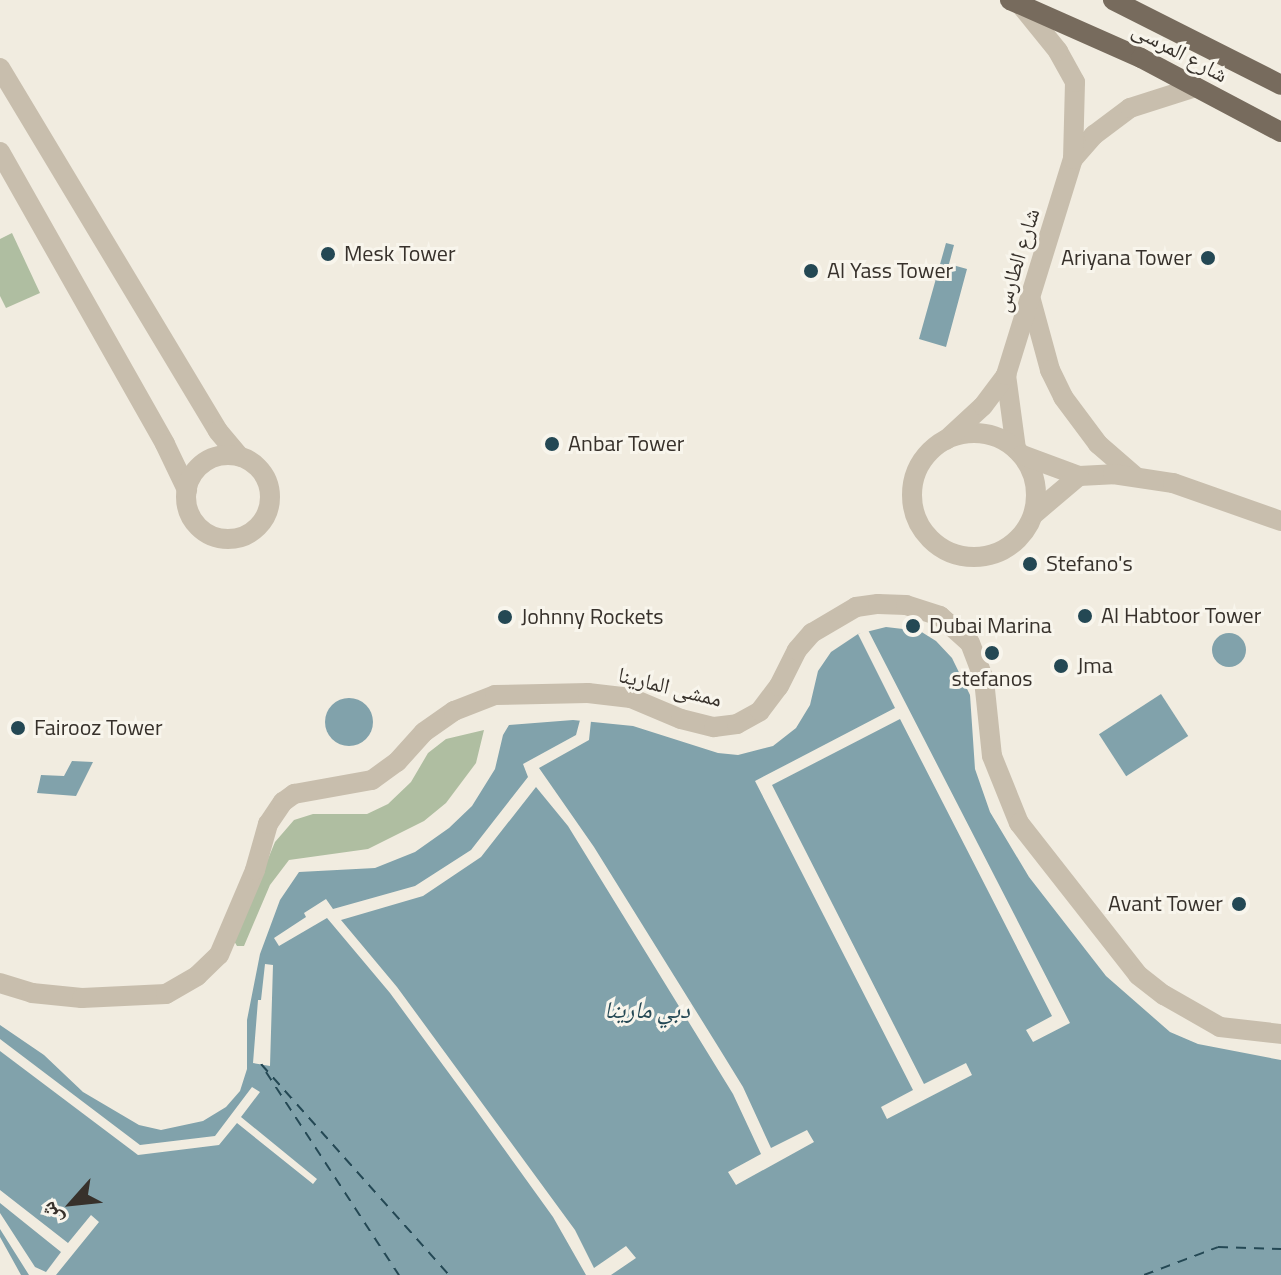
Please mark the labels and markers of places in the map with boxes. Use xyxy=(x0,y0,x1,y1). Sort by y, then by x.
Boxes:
place label: Mesk Tower xyxy=(344,241,456,267)
marker: Mesk Tower xyxy=(319,245,337,263)
place label: Ariyana Tower xyxy=(1061,245,1192,271)
marker: Ariyana Tower xyxy=(1199,249,1217,267)
place label: Al Yass Tower xyxy=(827,258,953,284)
marker: Al Yass Tower xyxy=(802,262,820,280)
place label: Anbar Tower xyxy=(568,431,684,457)
marker: Anbar Tower xyxy=(543,435,561,453)
place label: Stefano's xyxy=(1046,551,1133,577)
marker: Stefano's xyxy=(1021,555,1039,573)
place label: Al Habtoor Tower xyxy=(1101,603,1261,629)
place label: Johnny Rockets xyxy=(521,604,663,630)
marker: Al Habtoor Tower xyxy=(1076,607,1094,625)
marker: Johnny Rockets xyxy=(496,608,514,626)
place label: Dubai Marina xyxy=(929,613,1052,639)
marker: Dubai Marina xyxy=(904,617,922,635)
marker: stefanos xyxy=(983,644,1001,662)
place label: Jma xyxy=(1077,653,1113,679)
marker: Jma xyxy=(1052,657,1070,675)
place label: stefanos xyxy=(951,666,1033,692)
place label: Fairooz Tower xyxy=(34,715,163,741)
marker: Fairooz Tower xyxy=(9,719,27,737)
place label: Avant Tower xyxy=(1108,891,1223,917)
marker: Avant Tower xyxy=(1230,895,1248,913)

